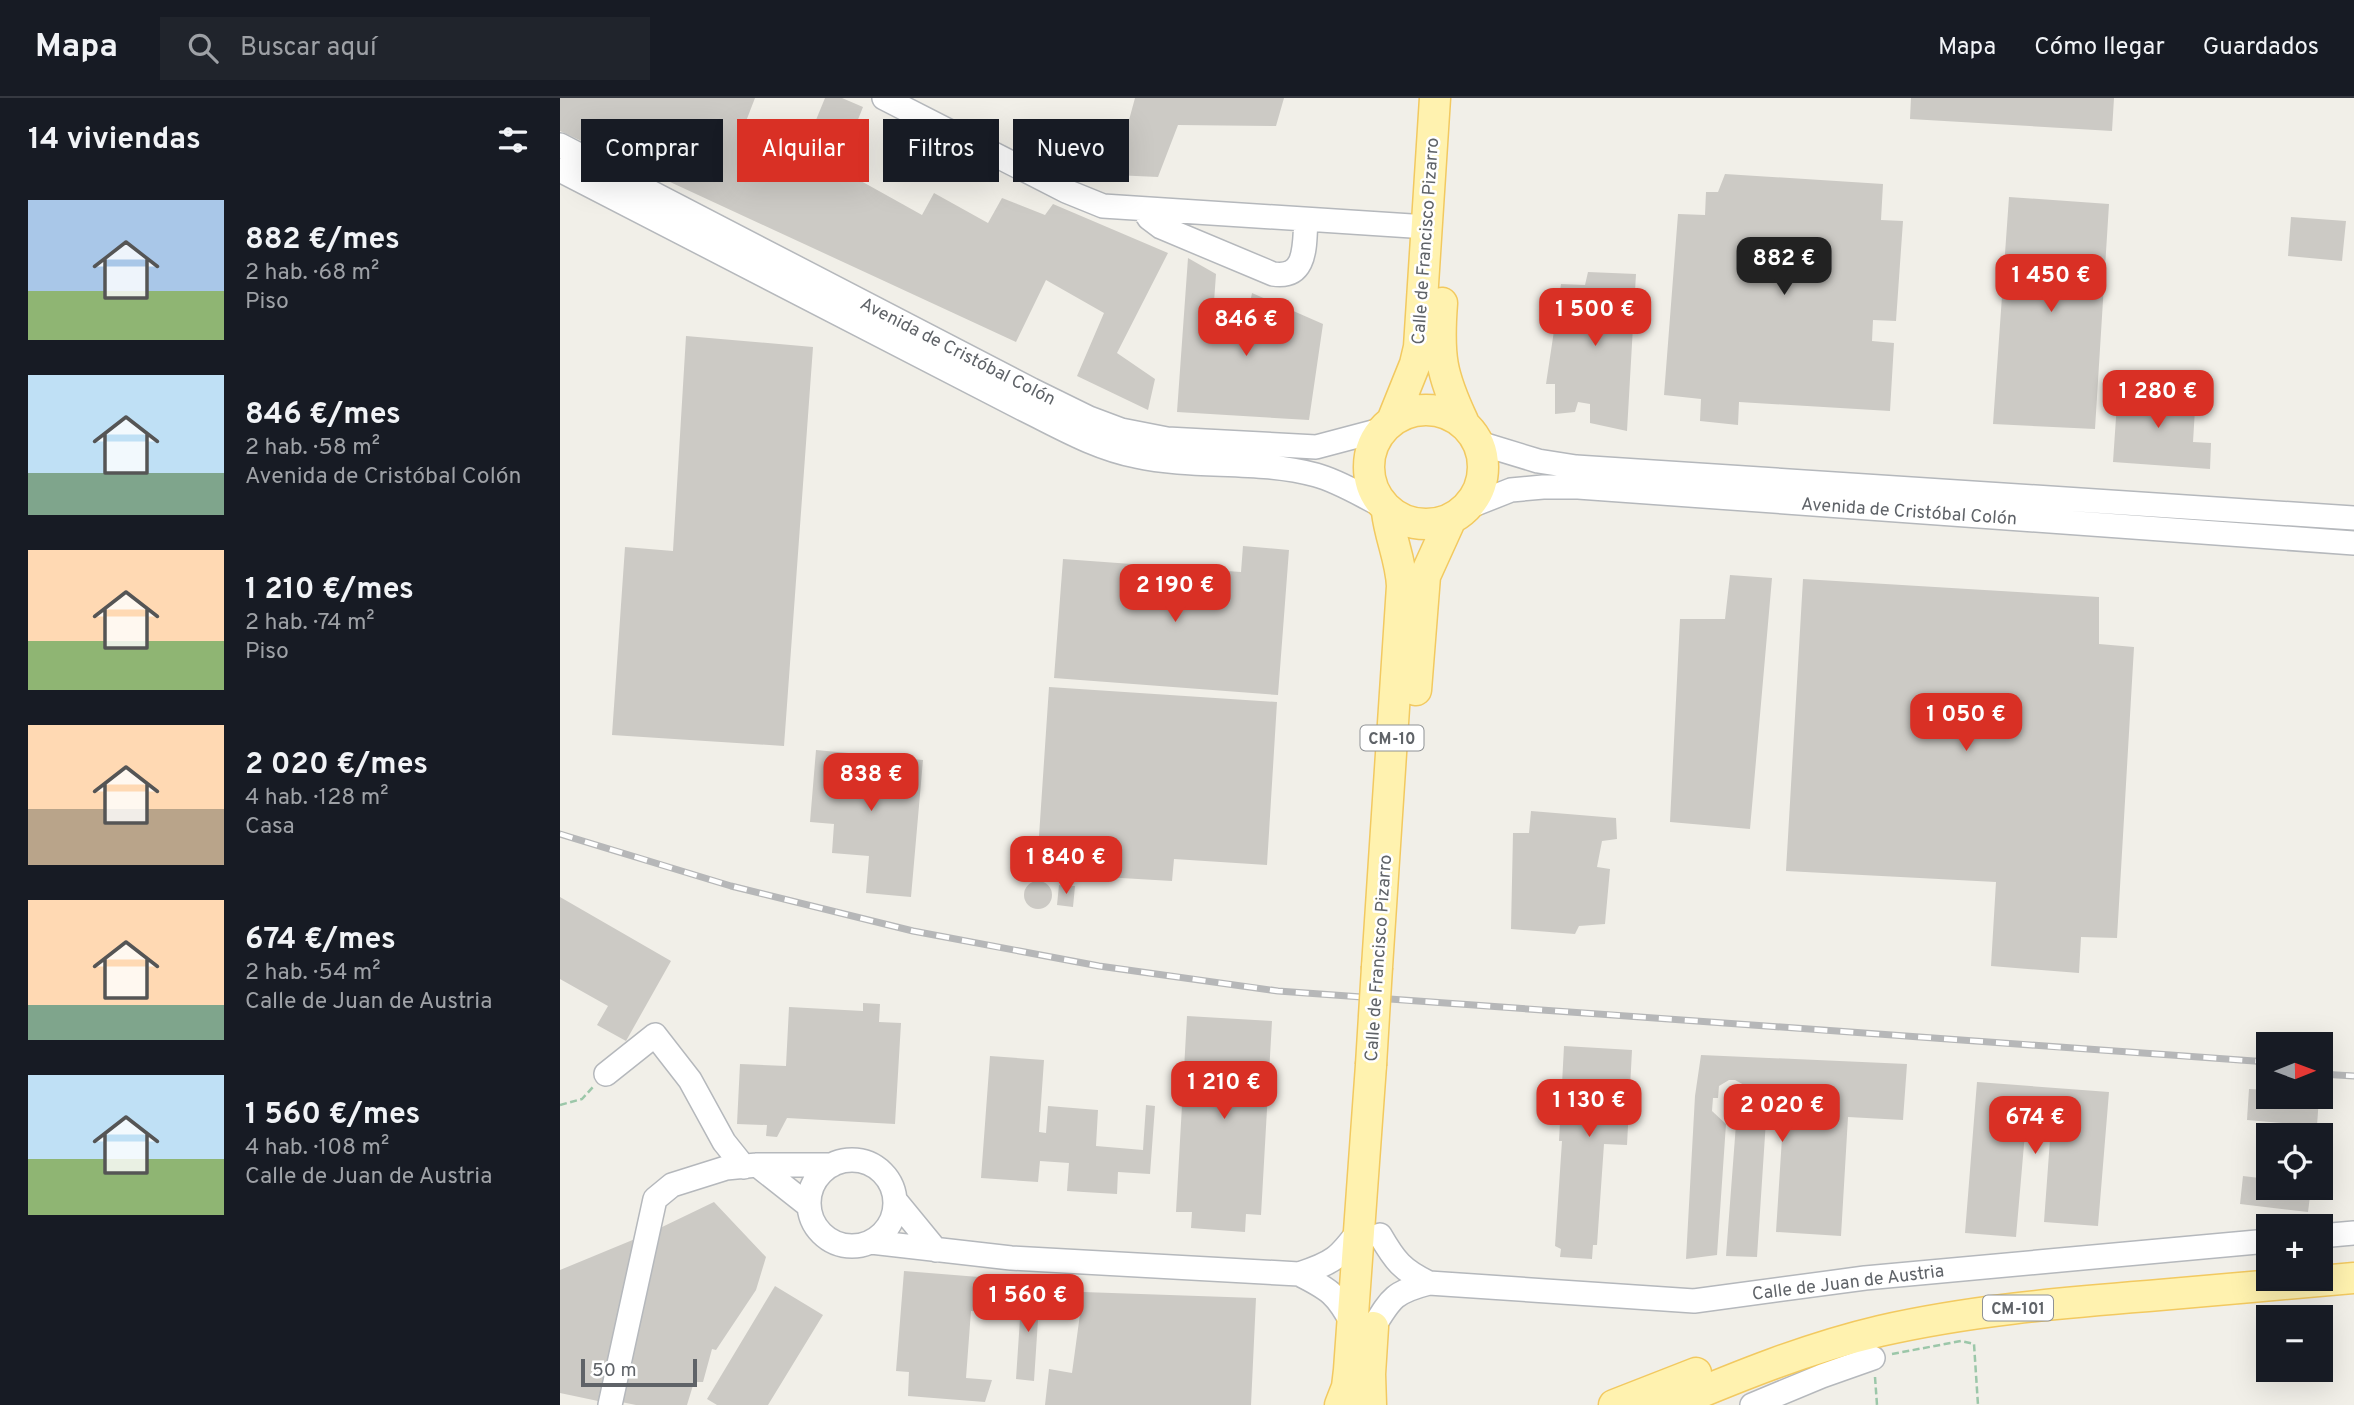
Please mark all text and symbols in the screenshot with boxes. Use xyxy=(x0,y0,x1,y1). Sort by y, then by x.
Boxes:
search box xyxy=(160,17,650,80)
text: Mapa xyxy=(35,27,118,69)
icon: search xyxy=(184,29,222,67)
text: Buscar aquí xyxy=(240,32,377,65)
text: Mapa xyxy=(1938,33,1996,63)
text: Cómo llegar xyxy=(2034,33,2165,63)
text: Guardados xyxy=(2203,33,2319,63)
chip: Comprar xyxy=(581,119,723,182)
chip: Alquilar xyxy=(737,119,869,182)
chip: Filtros xyxy=(883,119,999,182)
chip: Nuevo xyxy=(1013,119,1129,182)
icon: filters xyxy=(494,121,532,159)
text: 14 viviendas xyxy=(28,122,201,159)
street label: Calle de Francisco Pizarro xyxy=(1408,137,1445,345)
text: 882 €/mes xyxy=(245,222,400,259)
icon: home xyxy=(84,228,168,312)
pin: 882 € xyxy=(1735,238,1833,297)
text: 882 € xyxy=(1753,245,1815,274)
pin: 1 450 € xyxy=(1986,254,2116,314)
text: 2 hab. · 68 m² xyxy=(245,259,379,288)
text: 1 450 € xyxy=(2011,262,2091,291)
text: Piso xyxy=(245,288,289,317)
pin: 1 500 € xyxy=(1530,288,1660,348)
street label: Avenida de Cristóbal Colón xyxy=(856,293,1059,412)
text: 1 500 € xyxy=(1555,296,1635,325)
pin: 846 € xyxy=(1197,299,1295,358)
text: 846 € xyxy=(1214,306,1278,335)
pin: 1 280 € xyxy=(2093,370,2223,430)
text: 1 280 € xyxy=(2119,378,2197,407)
text: 846 €/mes xyxy=(245,397,401,434)
icon: home xyxy=(84,403,168,487)
text: 2 hab. · 58 m² xyxy=(245,434,380,463)
text: Avenida de Cristóbal Colón xyxy=(245,463,521,492)
street label: Avenida de Cristóbal Colón xyxy=(1800,493,2018,532)
pin: 2 190 € xyxy=(1110,564,1240,624)
text: 1 210 €/mes xyxy=(245,572,414,609)
text: 2 190 € xyxy=(1136,572,1214,601)
icon: home xyxy=(84,578,168,662)
text: 2 hab. · 74 m² xyxy=(245,609,375,638)
text: Piso xyxy=(245,638,289,667)
pin: 1 050 € xyxy=(1901,694,2031,753)
text: 1 050 € xyxy=(1926,701,2006,730)
road number: CM-10 xyxy=(1360,726,1424,750)
text: 2 020 €/mes xyxy=(245,747,428,784)
icon: home xyxy=(84,753,168,837)
pin: 838 € xyxy=(822,754,920,813)
text: 838 € xyxy=(839,761,903,790)
text: 4 hab. · 128 m² xyxy=(245,784,389,813)
text: Casa xyxy=(245,813,295,842)
pin: 1 840 € xyxy=(1001,836,1131,896)
text: 1 840 € xyxy=(1026,844,1106,873)
street label: Calle de Francisco Pizarro xyxy=(1361,854,1398,1062)
text: 674 €/mes xyxy=(245,922,396,959)
icon: home xyxy=(84,928,168,1012)
text: 2 hab. · 54 m² xyxy=(245,959,381,988)
text: Calle de Juan de Austria xyxy=(245,988,492,1017)
north arrow xyxy=(2256,1032,2333,1110)
map controls xyxy=(2256,1032,2333,1382)
pin: 1 210 € xyxy=(1159,1062,1289,1121)
text: 1 210 € xyxy=(1187,1069,1261,1098)
pin: 1 130 € xyxy=(1524,1080,1654,1139)
pin: 2 020 € xyxy=(1717,1084,1847,1144)
text: 1 130 € xyxy=(1552,1087,1626,1116)
text: 2 020 € xyxy=(1740,1092,1824,1121)
pin: 674 € xyxy=(1986,1096,2084,1156)
text: 1 560 €/mes xyxy=(245,1097,420,1134)
icon: home xyxy=(84,1103,168,1187)
text: 674 € xyxy=(2005,1104,2065,1133)
button: locate xyxy=(2256,1123,2333,1200)
text: 4 hab. · 108 m² xyxy=(245,1134,389,1163)
text: Calle de Juan de Austria xyxy=(245,1163,492,1192)
button: + xyxy=(2256,1214,2333,1291)
street label: Calle de Juan de Austria xyxy=(1751,1260,1946,1307)
pin: 1 560 € xyxy=(963,1274,1093,1334)
text: 1 560 € xyxy=(989,1282,1067,1311)
road number: CM-101 xyxy=(1983,1296,2053,1320)
button: − xyxy=(2256,1305,2333,1382)
scale bar xyxy=(581,1356,696,1388)
text: 50 m xyxy=(592,1359,637,1383)

